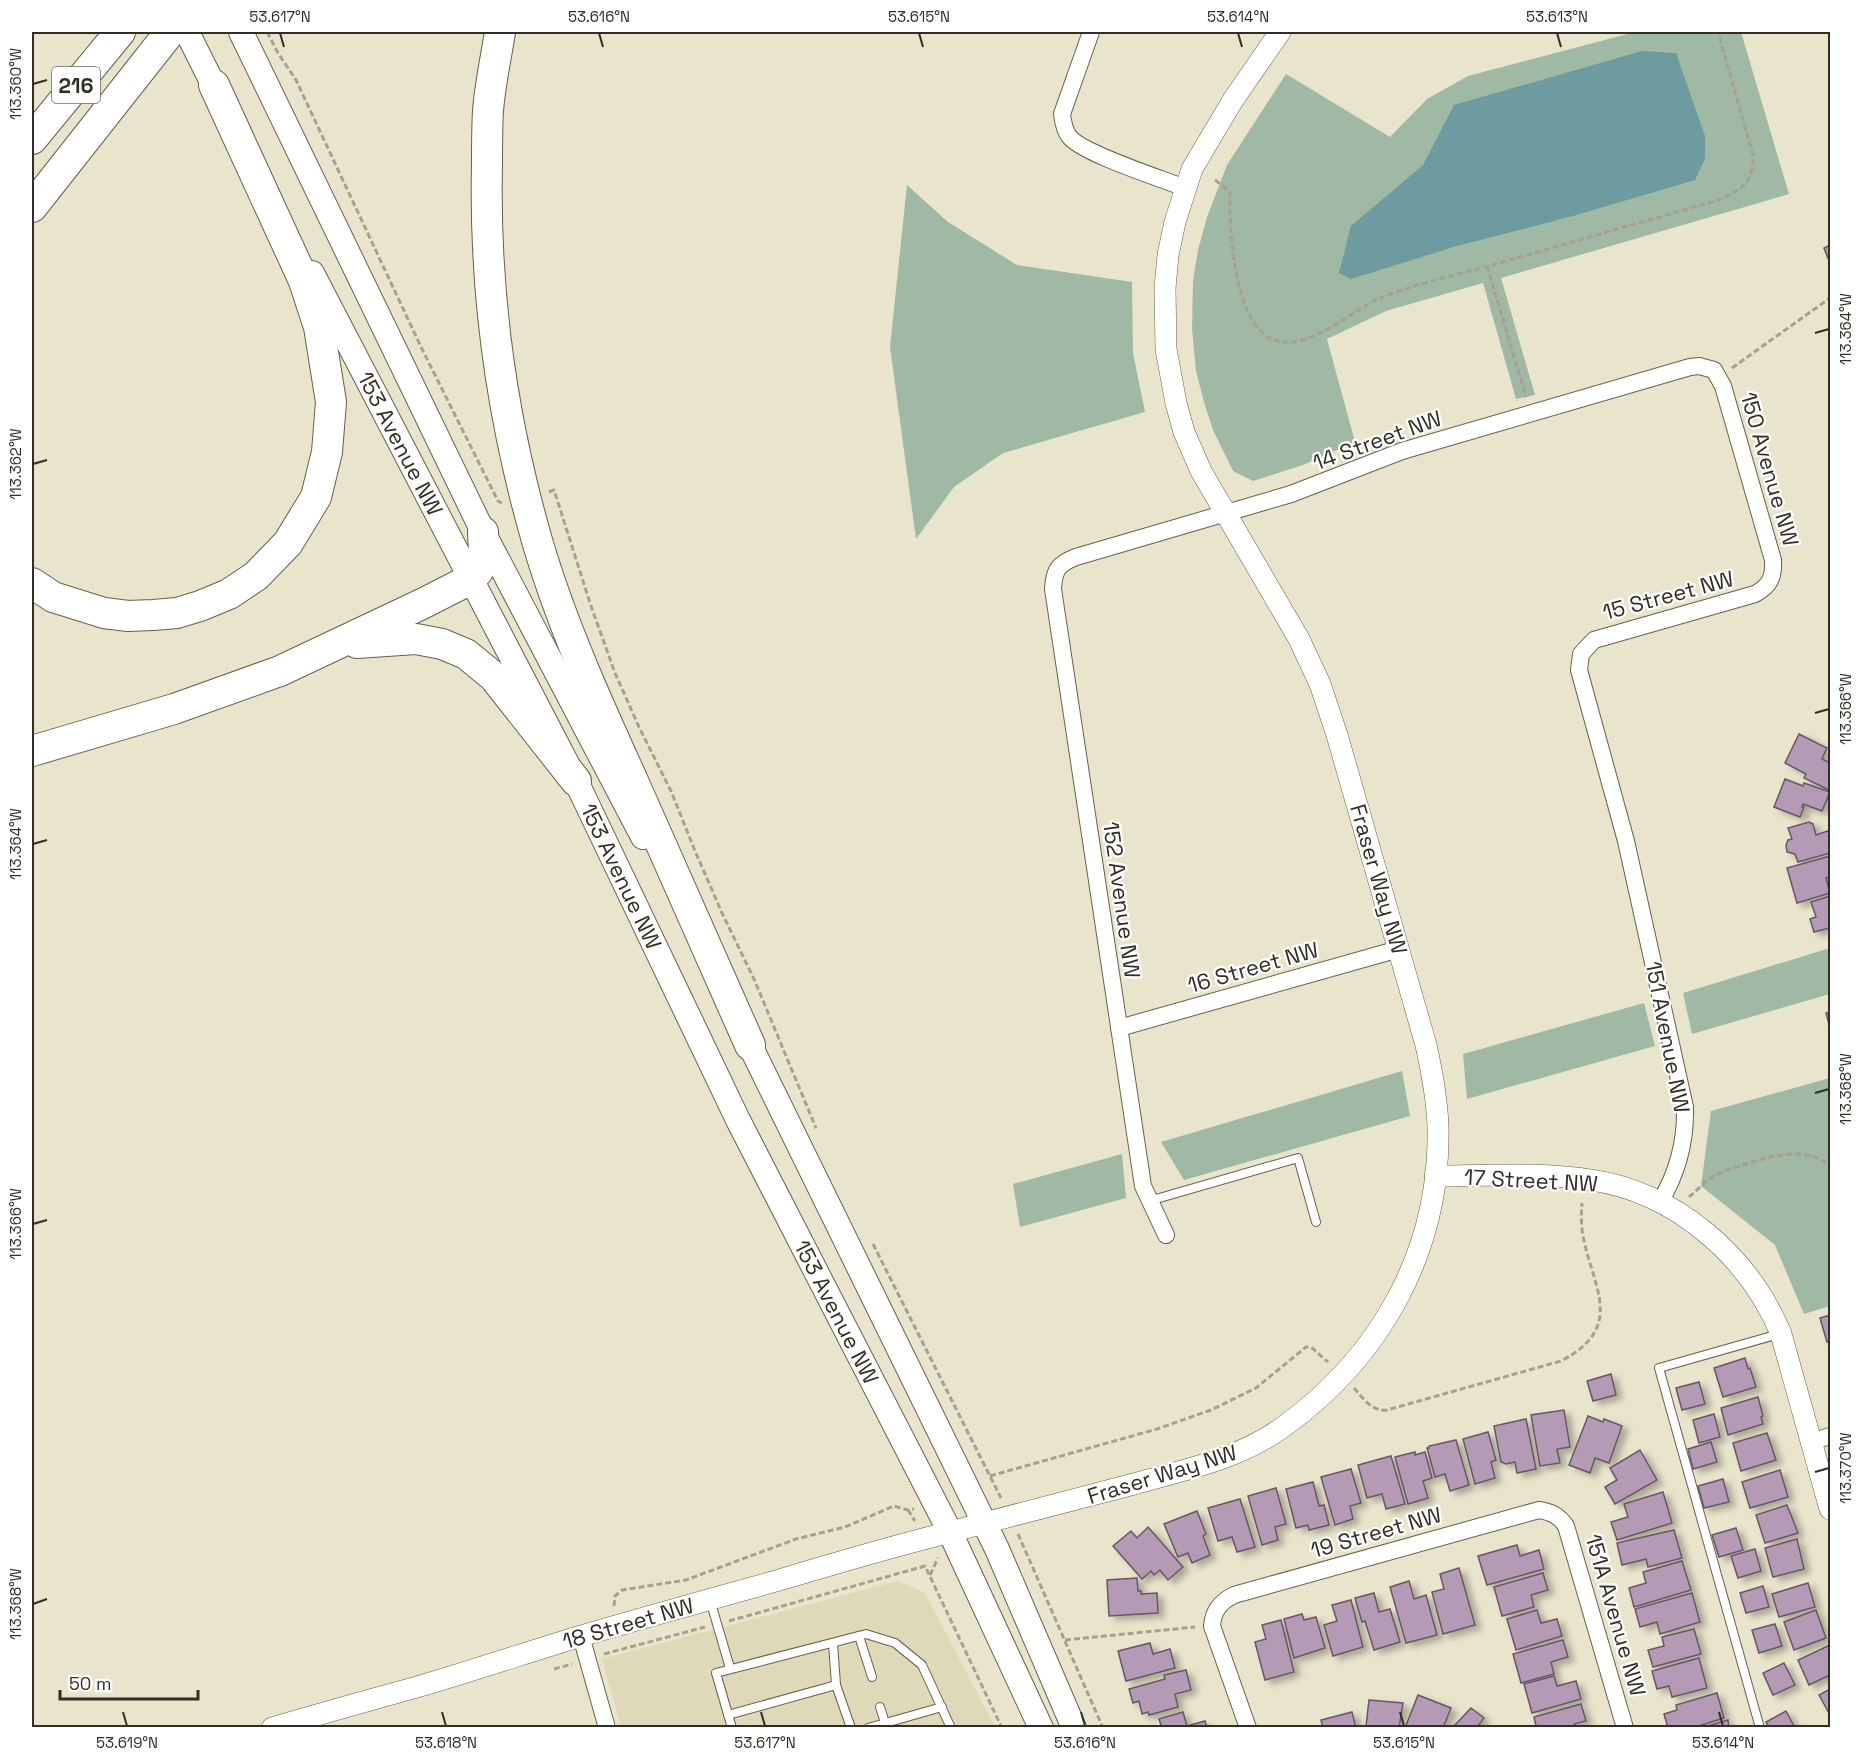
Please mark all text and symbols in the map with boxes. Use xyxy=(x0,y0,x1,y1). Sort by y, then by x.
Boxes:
text: 53.617°N xyxy=(249,7,311,26)
text: 53.616°N xyxy=(568,7,630,26)
text: 53.615°N xyxy=(888,7,950,26)
text: 53.614°N xyxy=(1207,7,1269,26)
text: 53.613°N xyxy=(1526,7,1588,26)
text: 113.360°W xyxy=(6,48,25,120)
road number: 216 xyxy=(52,67,100,103)
text: 113.364°W xyxy=(1836,293,1855,365)
street label: 153 Avenue NW xyxy=(352,367,449,520)
street label: 150 Avenue NW xyxy=(1735,389,1805,549)
street label: 14 Street NW xyxy=(1309,404,1445,476)
text: 113.362°W xyxy=(6,428,25,500)
street label: 15 Street NW xyxy=(1599,564,1737,626)
text: 113.366°W xyxy=(1836,673,1855,745)
street label: 153 Avenue NW xyxy=(575,799,668,954)
street label: Fraser Way NW xyxy=(1344,801,1414,957)
text: 113.364°W xyxy=(6,808,25,880)
street label: 152 Avenue NW xyxy=(1097,820,1147,980)
street label: 16 Street NW xyxy=(1184,935,1322,999)
street label: 151 Avenue NW xyxy=(1640,959,1696,1115)
text: 113.368°W xyxy=(1836,1053,1855,1125)
street label: 17 Street NW xyxy=(1463,1163,1599,1197)
text: 113.366°W xyxy=(6,1188,25,1260)
street label: 153 Avenue NW xyxy=(788,1235,885,1389)
text: 113.370°W xyxy=(1836,1432,1855,1504)
street label: Fraser Way NW xyxy=(1084,1438,1240,1510)
street label: 19 Street NW xyxy=(1307,1500,1445,1564)
street label: 151A Avenue NW xyxy=(1579,1531,1653,1699)
text: 113.368°W xyxy=(6,1568,25,1640)
street label: 18 Street NW xyxy=(559,1591,697,1655)
scale bar xyxy=(60,1663,198,1701)
text: 50 m xyxy=(69,1672,111,1695)
text: 53.619°N xyxy=(96,1733,158,1752)
text: 53.618°N xyxy=(415,1733,477,1752)
text: 53.617°N xyxy=(734,1733,796,1752)
text: 53.616°N xyxy=(1054,1733,1116,1752)
text: 53.615°N xyxy=(1373,1733,1435,1752)
text: 53.614°N xyxy=(1692,1733,1754,1752)

